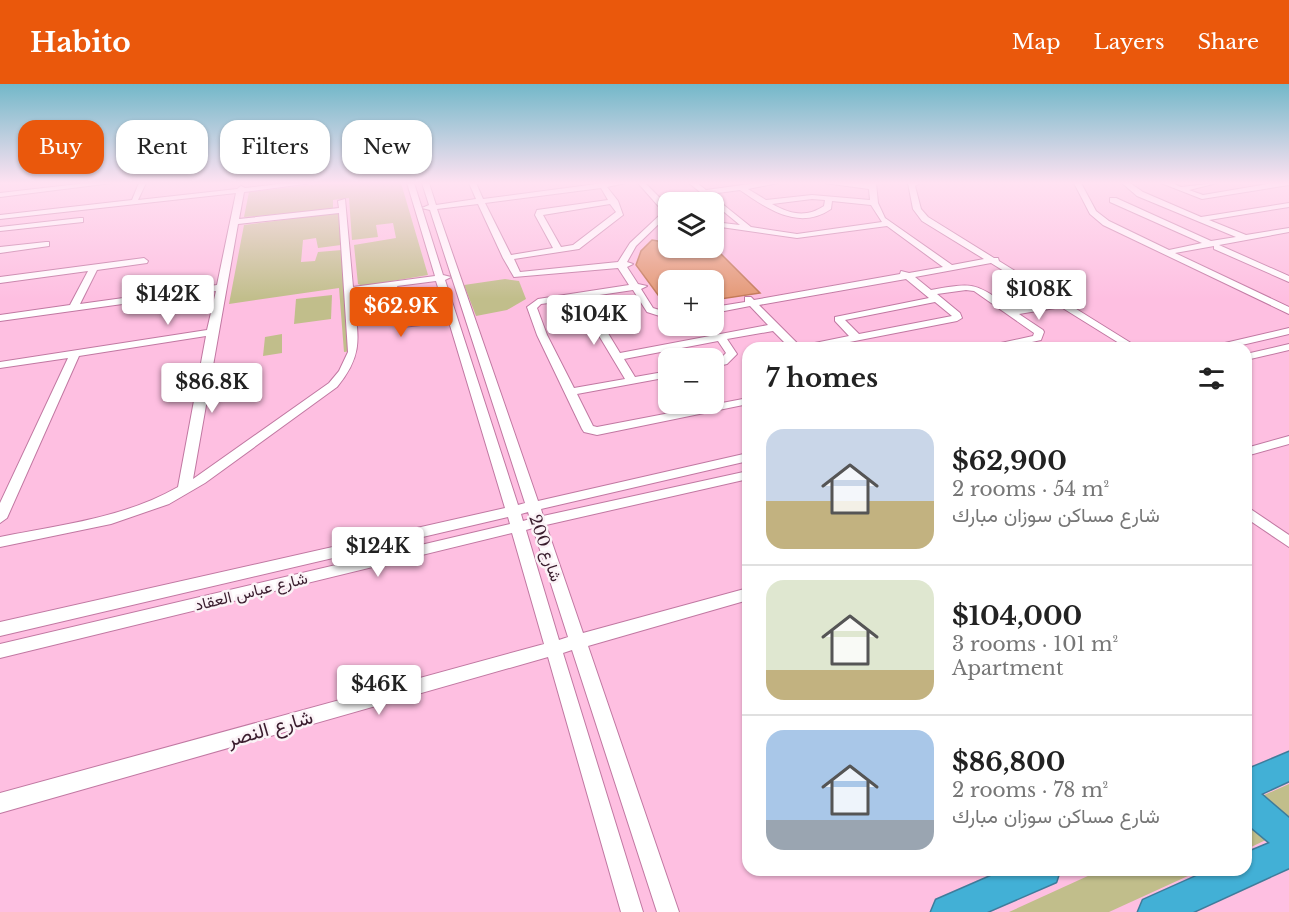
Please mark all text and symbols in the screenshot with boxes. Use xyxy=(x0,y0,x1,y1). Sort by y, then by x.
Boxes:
text: Habito xyxy=(30,25,131,60)
text: Map xyxy=(1012,29,1061,55)
text: Layers xyxy=(1094,29,1165,55)
text: Share xyxy=(1198,29,1259,55)
chip: Buy xyxy=(18,120,104,174)
chip: Rent xyxy=(116,120,208,174)
chip: Filters xyxy=(220,120,330,174)
chip: New xyxy=(342,120,432,174)
map controls xyxy=(658,192,724,414)
button: layers xyxy=(658,192,724,258)
button: + xyxy=(658,270,724,336)
pin: $108K xyxy=(997,270,1081,321)
pin: $142K xyxy=(126,275,210,326)
text: $108K xyxy=(1006,277,1072,301)
text: $142K xyxy=(136,282,200,306)
pin: $62.9K xyxy=(352,287,450,338)
text: $62.9K xyxy=(364,294,438,318)
pin: $104K xyxy=(552,295,636,346)
text: $104K xyxy=(561,302,627,326)
button: − xyxy=(658,348,724,414)
text: 7 homes xyxy=(766,362,878,394)
icon: filters xyxy=(1195,362,1228,395)
pin: $86.8K xyxy=(163,363,261,414)
text: $86.8K xyxy=(175,370,249,394)
text: $62,900 xyxy=(952,445,1067,477)
icon: home xyxy=(814,453,886,525)
text: 2 rooms · 54 m² xyxy=(952,477,1109,501)
text: شارع مساكن سوزان مبارك xyxy=(952,503,1160,527)
street label: شارع 200 xyxy=(523,512,567,585)
pin: $124K xyxy=(336,527,420,578)
text: $124K xyxy=(346,534,410,558)
street label: شارع عباس العقاد xyxy=(192,567,310,617)
text: $104,000 xyxy=(952,600,1082,632)
icon: home xyxy=(814,604,886,676)
text: 3 rooms · 101 m² xyxy=(952,632,1118,656)
text: Apartment xyxy=(952,656,1063,680)
pin: $46K xyxy=(343,665,415,716)
text: $46K xyxy=(351,672,407,696)
street label: شارع النصر xyxy=(223,704,316,754)
text: $86,800 xyxy=(952,746,1065,778)
icon: home xyxy=(814,754,886,826)
text: 2 rooms · 78 m² xyxy=(952,778,1108,802)
text: شارع مساكن سوزان مبارك xyxy=(952,804,1160,828)

